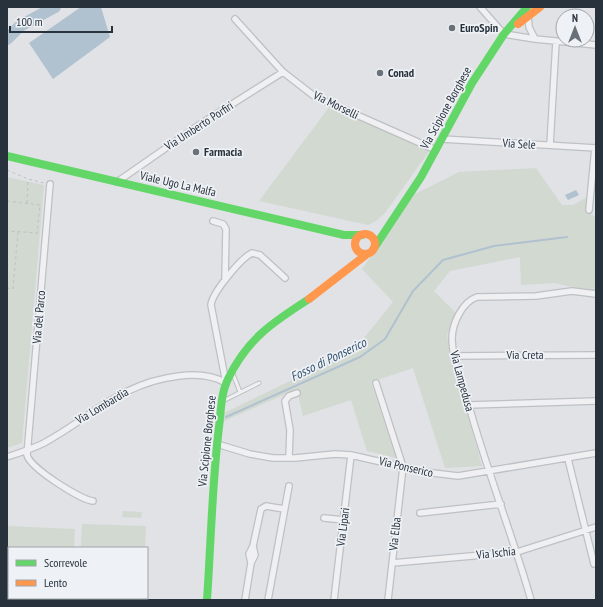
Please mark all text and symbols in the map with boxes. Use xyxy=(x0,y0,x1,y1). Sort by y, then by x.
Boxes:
scale bar xyxy=(10,8,112,34)
north arrow xyxy=(555,8,595,48)
text: N xyxy=(572,11,578,25)
text: 100 m xyxy=(16,14,43,29)
place label: EuroSpin xyxy=(460,20,498,35)
marker: EuroSpin xyxy=(447,23,457,33)
street label: Via Scipione Borghese xyxy=(416,64,474,152)
place label: Conad xyxy=(388,65,414,80)
marker: Conad xyxy=(375,68,385,78)
street label: Via Morselli xyxy=(310,87,361,122)
street label: Via Umberto Porfiri xyxy=(161,98,236,154)
street label: Via Sele xyxy=(501,135,536,152)
place label: Farmacia xyxy=(204,144,242,159)
marker: Farmacia xyxy=(191,147,201,157)
street label: Viale Ugo La Malfa xyxy=(138,167,218,200)
street label: Via del Parco xyxy=(29,290,48,345)
water label: Fosso di Ponserico xyxy=(287,333,370,385)
street label: Via Creta xyxy=(505,347,544,362)
street label: Via Lampedusa xyxy=(447,348,478,413)
street label: Via Lombardia xyxy=(72,384,131,428)
street label: Via Scipione Borghese xyxy=(194,394,219,488)
street label: Via Ponserico xyxy=(377,453,435,480)
street label: Via Lipari xyxy=(333,507,352,548)
street label: Via Elba xyxy=(385,516,404,552)
street label: Via Ischia xyxy=(475,543,516,562)
legend xyxy=(8,547,148,599)
text: Scorrevole xyxy=(44,555,87,570)
text: Lento xyxy=(44,575,67,590)

